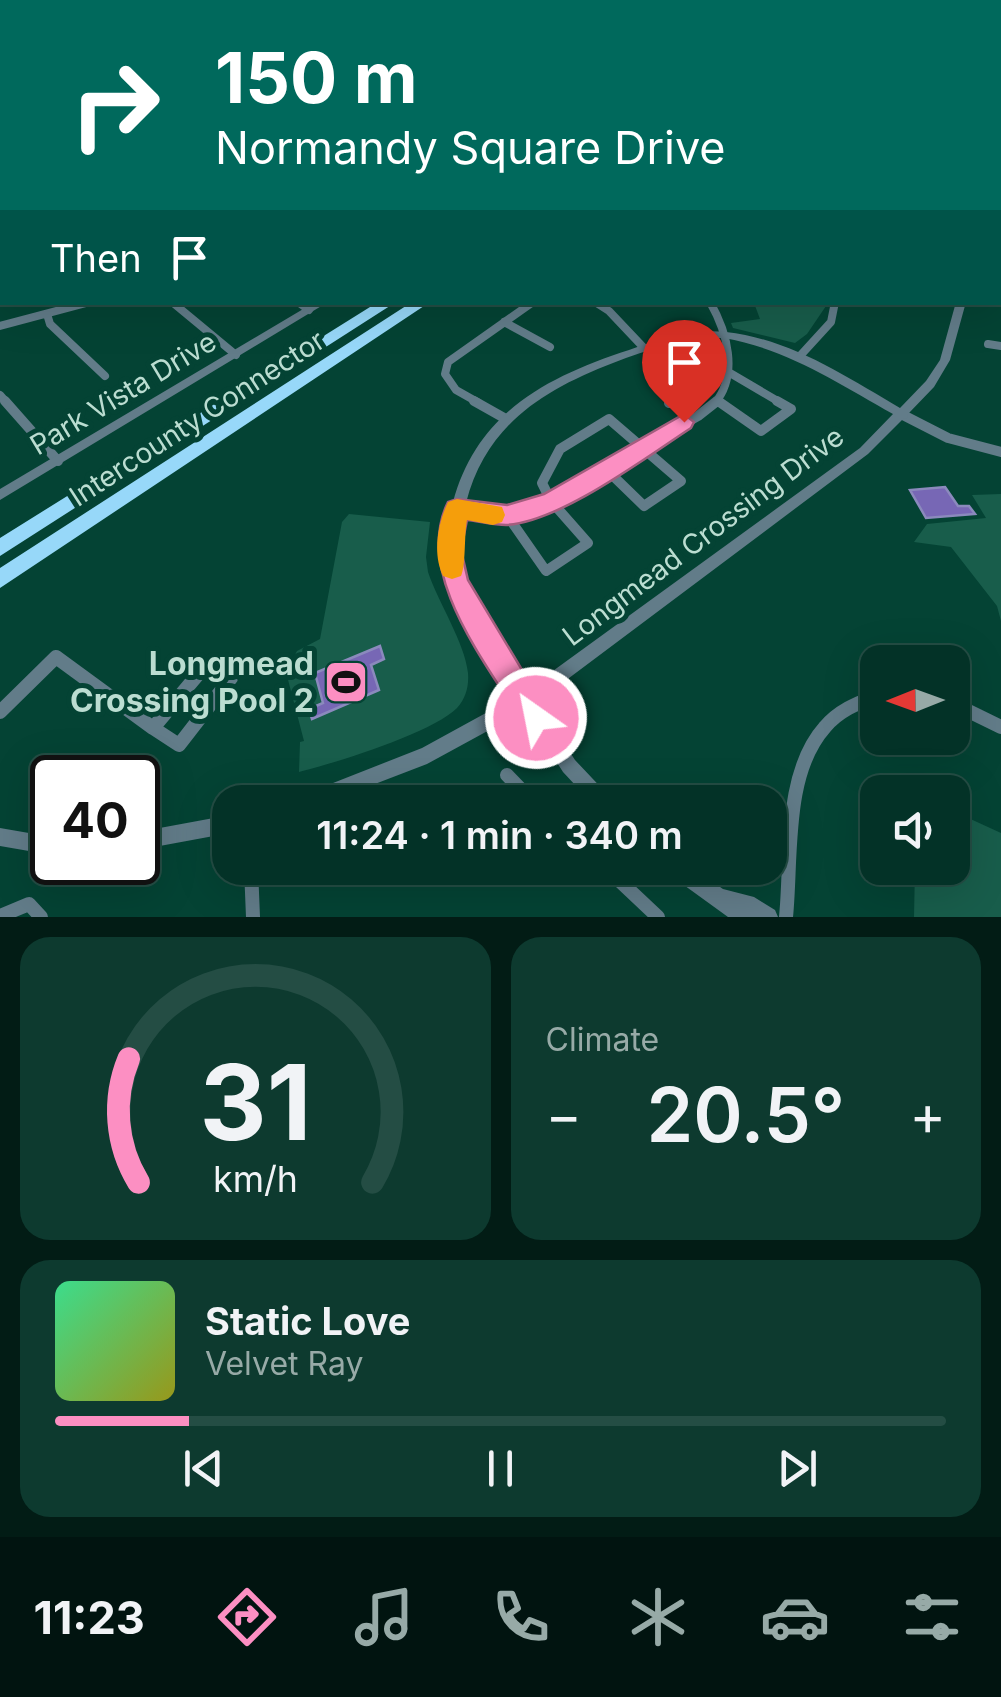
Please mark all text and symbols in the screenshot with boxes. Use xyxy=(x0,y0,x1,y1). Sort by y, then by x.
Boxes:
text: 150 m xyxy=(215,35,418,120)
icon: right xyxy=(50,40,180,170)
text: Normandy Square Drive xyxy=(215,120,726,175)
icon: arrive xyxy=(162,230,217,285)
text: Then xyxy=(50,235,142,281)
pin xyxy=(642,320,727,423)
street label: Intercounty Connector xyxy=(63,323,331,513)
street label: Park Vista Drive xyxy=(24,324,222,462)
icon: arrive xyxy=(657,335,712,390)
street label: Longmead Crossing Drive xyxy=(556,419,850,653)
place label: Longmead Crossing Pool 2 xyxy=(70,644,314,720)
north arrow xyxy=(860,645,970,755)
map controls xyxy=(860,645,970,885)
sports icon: Longmead Crossing Pool 2 xyxy=(323,659,369,705)
position arrow xyxy=(484,666,588,770)
speed limit sign: 40 xyxy=(30,755,160,885)
button: sound xyxy=(860,775,970,885)
text: 11:24 · 1 min · 340 m xyxy=(316,812,683,858)
text: Climate xyxy=(546,1020,659,1059)
text: 31 xyxy=(199,1039,311,1165)
text: 20.5° xyxy=(646,1069,845,1160)
text: − xyxy=(546,1082,582,1148)
text: + xyxy=(910,1082,946,1148)
text: km/h xyxy=(213,1157,298,1201)
text: Static Love xyxy=(205,1298,410,1344)
text: Velvet Ray xyxy=(205,1344,363,1383)
icon: previous xyxy=(176,1441,231,1496)
icon: pause xyxy=(473,1441,528,1496)
icon: next xyxy=(770,1441,825,1496)
icon: directions xyxy=(212,1582,282,1652)
icon: music xyxy=(349,1582,419,1652)
icon: phone xyxy=(486,1582,556,1652)
icon: climate xyxy=(623,1582,693,1652)
icon: car xyxy=(760,1582,830,1652)
icon: filters xyxy=(897,1582,967,1652)
text: 11:23 xyxy=(34,1590,145,1645)

